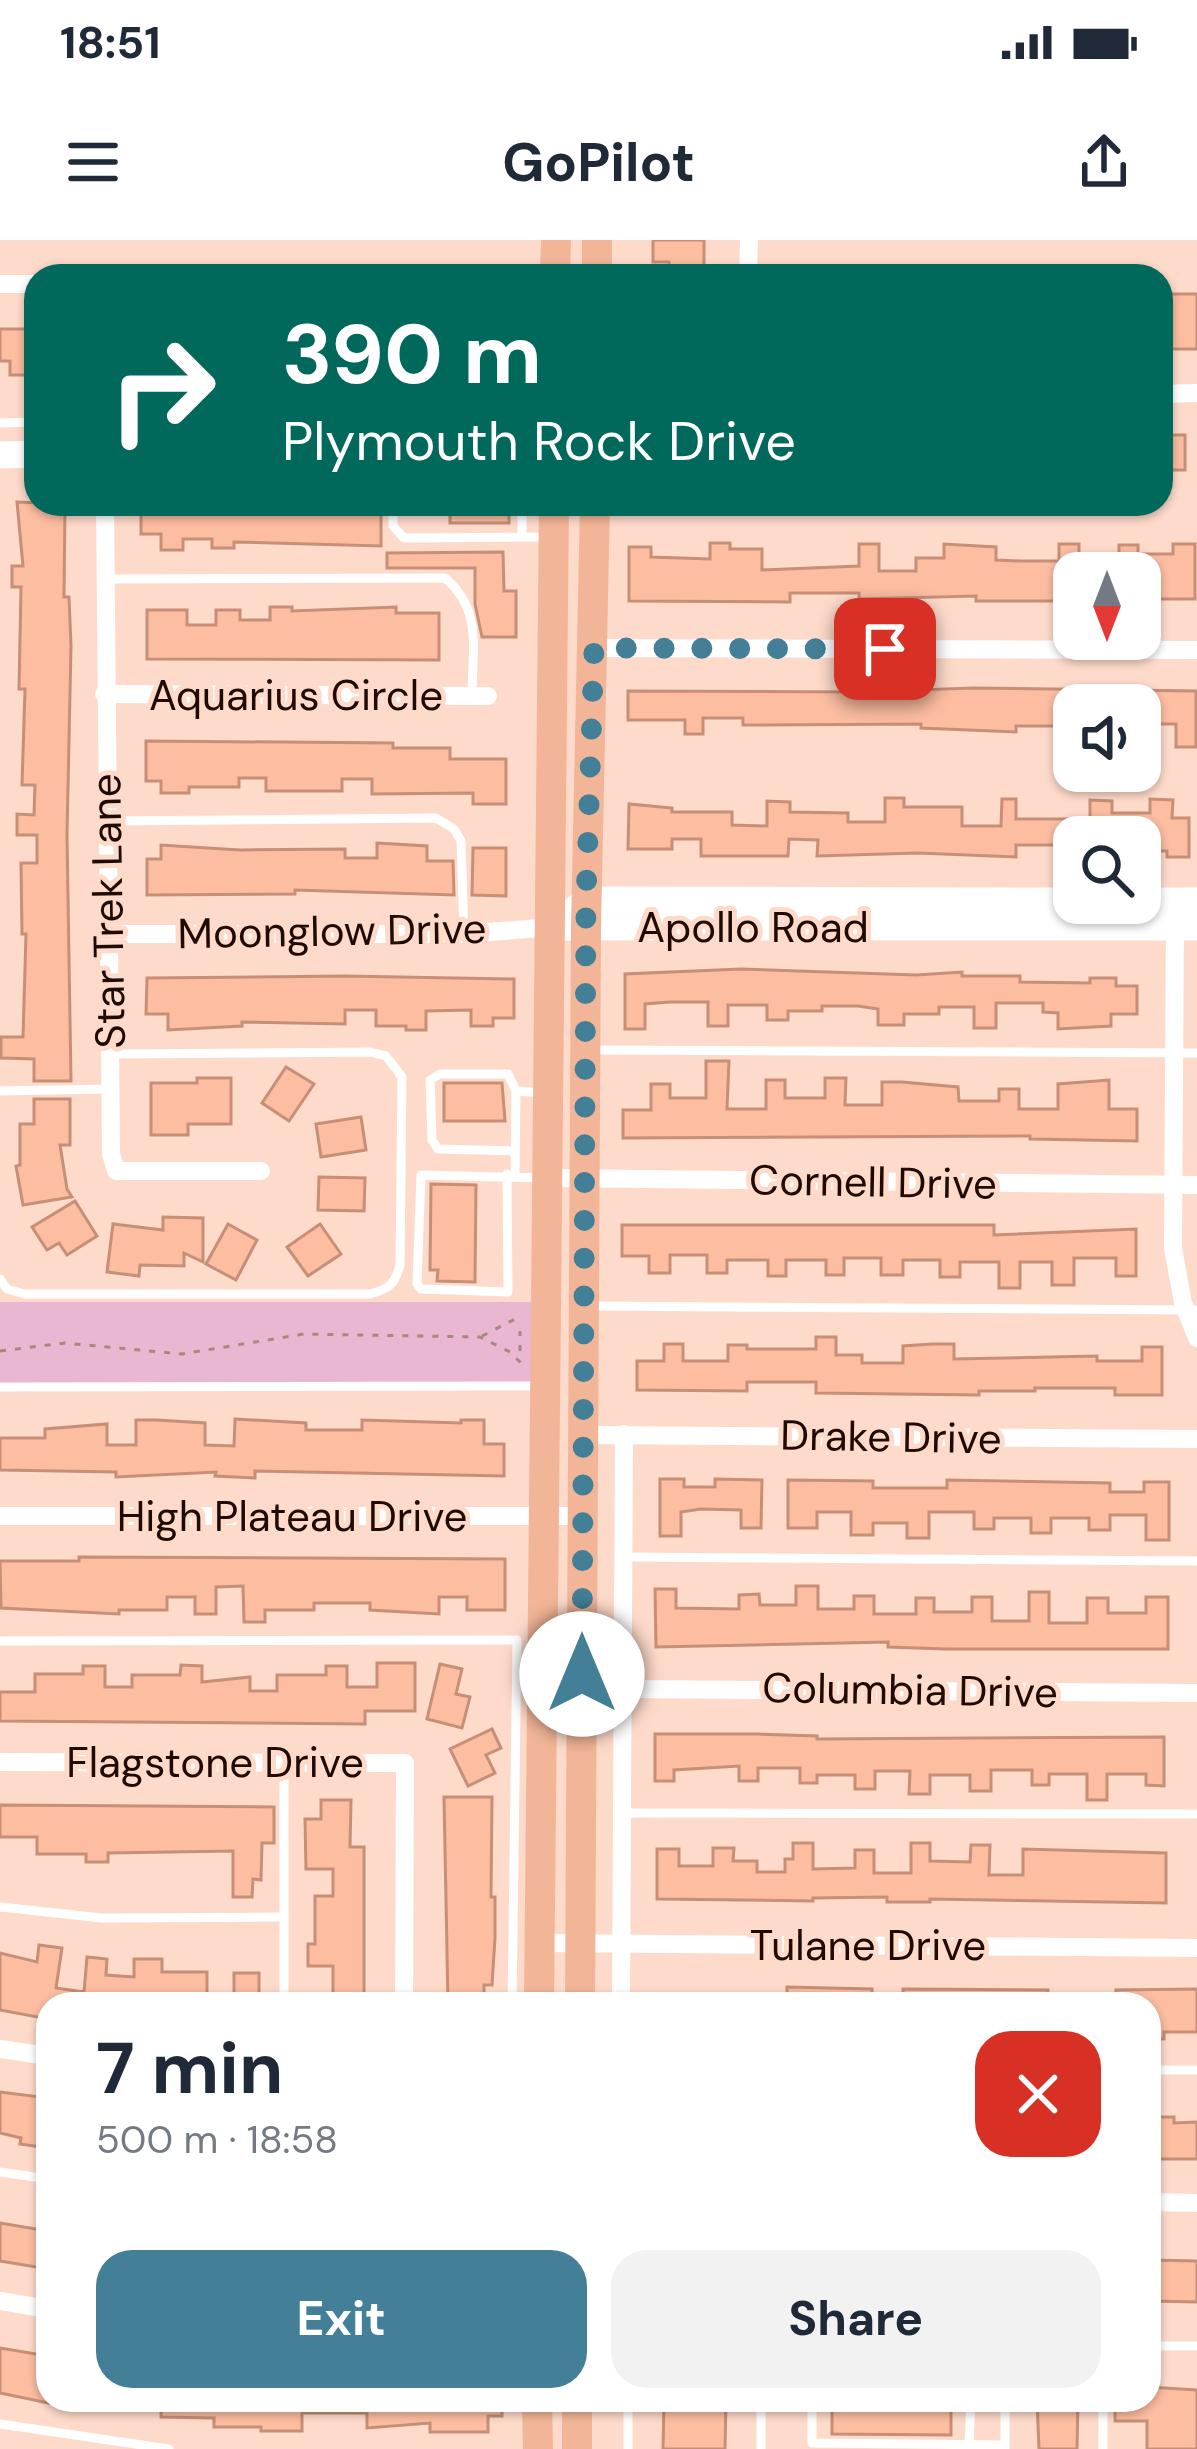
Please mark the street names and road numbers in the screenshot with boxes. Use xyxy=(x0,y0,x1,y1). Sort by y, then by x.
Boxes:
street label: Aquarius Circle xyxy=(149,668,443,723)
street label: Star Trek Lane xyxy=(78,773,138,1049)
street label: Apollo Road xyxy=(637,900,869,955)
street label: Moonglow Drive xyxy=(177,901,487,961)
street label: Cornell Drive xyxy=(749,1152,997,1212)
street label: Drake Drive xyxy=(780,1408,1002,1466)
street label: High Plateau Drive xyxy=(117,1489,467,1544)
street label: Columbia Drive xyxy=(762,1660,1058,1720)
street label: Flagstone Drive xyxy=(66,1735,364,1790)
street label: Tulane Drive xyxy=(750,1918,986,1973)

